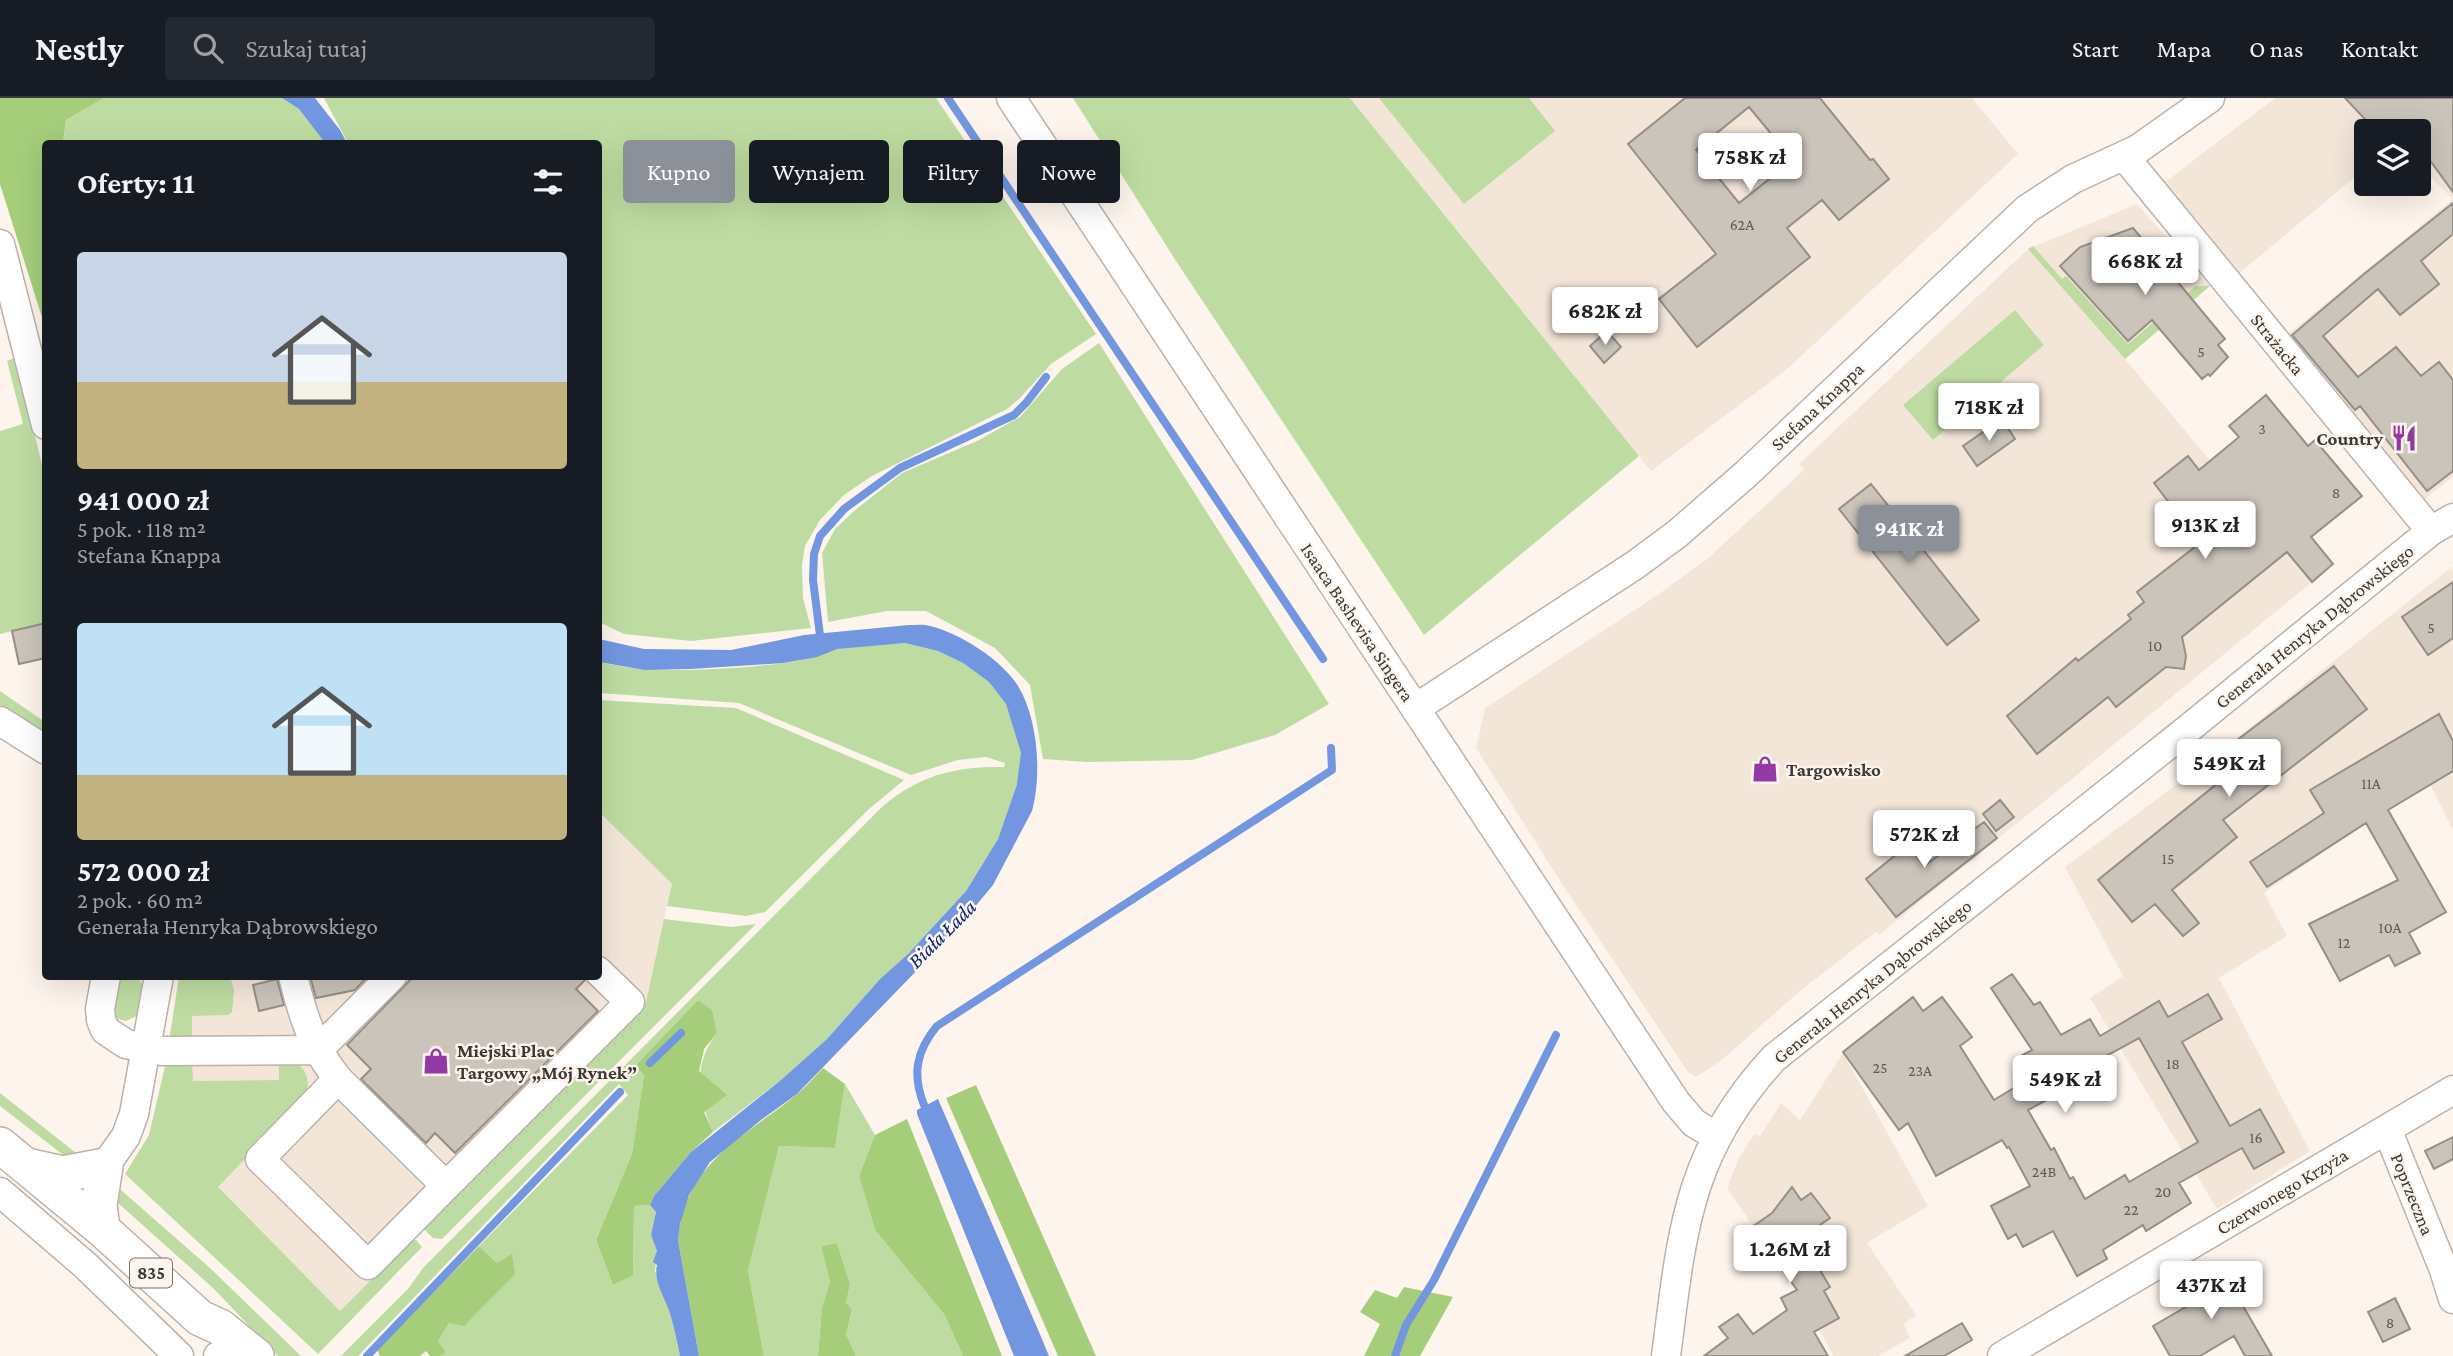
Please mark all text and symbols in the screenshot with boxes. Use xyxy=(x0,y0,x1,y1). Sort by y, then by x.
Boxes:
search box xyxy=(165,17,655,80)
icon: search xyxy=(189,29,227,67)
text: Nestly xyxy=(35,30,123,67)
text: Szukaj tutaj xyxy=(245,34,367,63)
text: Start xyxy=(2072,35,2119,62)
text: Mapa xyxy=(2157,35,2211,62)
text: O nas xyxy=(2249,35,2303,62)
text: Kontakt xyxy=(2341,35,2418,62)
map controls xyxy=(2354,119,2431,196)
button: layers xyxy=(2354,119,2431,196)
pin: 758K zł xyxy=(1685,134,1815,193)
chip: Kupno xyxy=(623,140,735,203)
chip: Wynajem xyxy=(749,140,889,203)
chip: Filtry xyxy=(903,140,1003,203)
chip: Nowe xyxy=(1017,140,1120,203)
text: 758K zł xyxy=(1714,143,1786,169)
icon: filters xyxy=(529,163,567,201)
text: Oferty: 11 xyxy=(77,166,195,199)
house number: 62A xyxy=(1730,216,1755,233)
pin: 668K zł xyxy=(2080,238,2210,297)
text: 668K zł xyxy=(2108,247,2182,273)
pin: 682K zł xyxy=(1540,288,1670,347)
icon: home xyxy=(259,297,385,423)
text: 682K zł xyxy=(1568,297,1642,323)
street label: Strażacka xyxy=(2247,309,2309,379)
house number: 5 xyxy=(2197,343,2205,360)
street label: Stefana Knappa xyxy=(1767,358,1868,455)
pin: 718K zł xyxy=(1924,384,2054,443)
text: 718K zł xyxy=(1954,393,2024,419)
house number: 3 xyxy=(2258,420,2266,437)
restaurant icon: Country xyxy=(2389,423,2419,453)
place label: Country xyxy=(2316,428,2384,449)
text: 941 000 zł xyxy=(77,483,209,516)
house number: 8 xyxy=(2332,484,2340,501)
pin: 913K zł xyxy=(2140,502,2270,561)
pin: 941K zł xyxy=(1844,505,1974,565)
text: 913K zł xyxy=(2171,511,2239,537)
text: 941K zł xyxy=(1874,515,1944,541)
text: 5 pok. · 118 m² xyxy=(77,516,206,542)
street label: Isaaca Bashevisa Singera xyxy=(1297,539,1419,706)
street label: Generała Henryka Dąbrowskiego xyxy=(2211,540,2417,713)
text: Stefana Knappa xyxy=(77,542,221,568)
house number: 5 xyxy=(2427,619,2435,636)
house number: 10 xyxy=(2148,637,2162,654)
icon: home xyxy=(259,668,385,794)
pin: 549K zł xyxy=(2164,740,2294,799)
text: 549K zł xyxy=(2193,749,2265,775)
shop icon: Targowisko xyxy=(1750,754,1780,784)
place label: Targowisko xyxy=(1786,759,1881,780)
house number: 11A xyxy=(2361,775,2382,792)
pin: 572K zł xyxy=(1859,810,1989,870)
text: 572K zł xyxy=(1889,820,1959,846)
house number: 15 xyxy=(2162,850,2174,867)
text: 572 000 zł xyxy=(77,854,209,887)
text: 2 pok. · 60 m² xyxy=(77,887,203,913)
water label: Biała Łada xyxy=(903,895,981,973)
street label: Generała Henryka Dąbrowskiego xyxy=(1769,895,1975,1068)
text: Generała Henryka Dąbrowskiego xyxy=(77,913,378,939)
house number: 10A xyxy=(2378,919,2403,936)
house number: 12 xyxy=(2338,934,2351,951)
place label: Miejski Plac Targowy „Mój Rynek” xyxy=(457,1040,637,1084)
shop icon: Miejski Plac Targowy „Mój Rynek” xyxy=(421,1046,451,1076)
house number: 18 xyxy=(2166,1055,2180,1072)
pin: 549K zł xyxy=(2000,1056,2130,1115)
house number: 25 xyxy=(1872,1059,1888,1076)
house number: 23A xyxy=(1908,1062,1933,1079)
text: 549K zł xyxy=(2029,1065,2101,1091)
house number: 16 xyxy=(2249,1129,2263,1146)
street label: Czerwonego Krzyża xyxy=(2213,1144,2352,1239)
street label: Poprzeczna xyxy=(2387,1150,2439,1238)
house number: 24B xyxy=(2032,1163,2057,1180)
house number: 20 xyxy=(2155,1183,2171,1200)
house number: 22 xyxy=(2123,1201,2139,1218)
pin: 1.26M zł xyxy=(1718,1226,1862,1285)
text: 1.26M zł xyxy=(1750,1235,1830,1261)
road number: 835 xyxy=(130,1258,172,1288)
pin: 437K zł xyxy=(2146,1262,2276,1321)
text: 437K zł xyxy=(2176,1271,2246,1297)
house number: 8 xyxy=(2386,1314,2394,1331)

